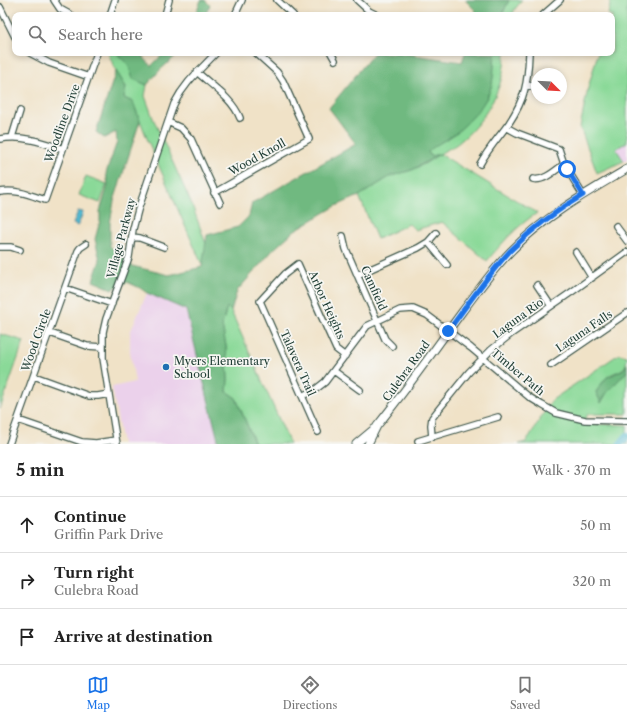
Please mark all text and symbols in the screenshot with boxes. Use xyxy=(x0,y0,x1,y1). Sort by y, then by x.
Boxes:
search box xyxy=(12,12,615,56)
icon: search xyxy=(26,23,48,45)
text: Search here xyxy=(58,25,143,44)
north arrow xyxy=(531,68,567,104)
street label: Woodline Drive xyxy=(41,82,83,165)
street label: Wood Knoll xyxy=(225,135,289,179)
route start xyxy=(558,160,576,178)
street label: Village Parkway xyxy=(103,195,139,281)
street label: Camfield xyxy=(358,263,390,313)
street label: Arbor Heights xyxy=(305,268,348,342)
street label: Laguna Rio xyxy=(490,295,546,341)
street label: Wood Circle xyxy=(18,307,54,374)
street label: Laguna Falls xyxy=(553,307,615,355)
route end xyxy=(439,322,457,340)
street label: Talavera Trail xyxy=(277,328,319,399)
street label: Culebra Road xyxy=(379,338,433,404)
street label: Timber Path xyxy=(488,346,548,398)
place label: Myers Elementary School xyxy=(174,354,271,381)
marker: Myers Elementary School xyxy=(161,362,171,372)
text: 5 min xyxy=(16,460,64,480)
text: Walk · 370 m xyxy=(532,462,611,478)
text: Continue xyxy=(54,507,126,526)
icon: ahead xyxy=(16,514,38,536)
text: 50 m xyxy=(580,517,611,533)
text: Griffin Park Drive xyxy=(54,526,163,542)
text: Turn right xyxy=(54,563,134,582)
icon: right xyxy=(16,570,38,592)
text: 320 m xyxy=(573,573,611,589)
text: Culebra Road xyxy=(54,582,139,598)
icon: arrive xyxy=(16,626,38,648)
text: Arrive at destination xyxy=(54,627,213,646)
tab: Map xyxy=(86,674,110,712)
tab: Directions xyxy=(283,674,337,712)
tab: Saved xyxy=(510,674,541,712)

